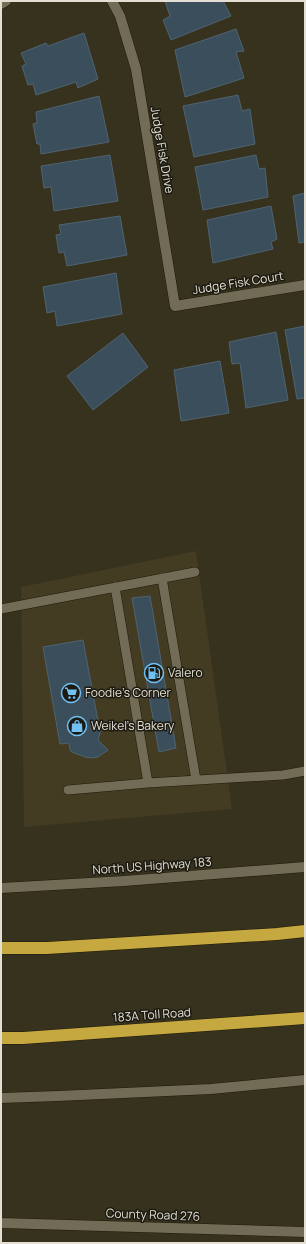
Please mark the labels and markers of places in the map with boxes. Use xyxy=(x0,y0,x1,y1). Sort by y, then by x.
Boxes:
fuel station icon: Valero xyxy=(143,662,165,684)
place label: Valero xyxy=(168,664,203,681)
supermarket icon: Foodie’s Corner xyxy=(60,682,82,704)
place label: Foodie’s Corner xyxy=(85,684,171,701)
shop icon: Weikel’s Bakery xyxy=(66,715,88,737)
place label: Weikel’s Bakery xyxy=(91,717,175,734)

